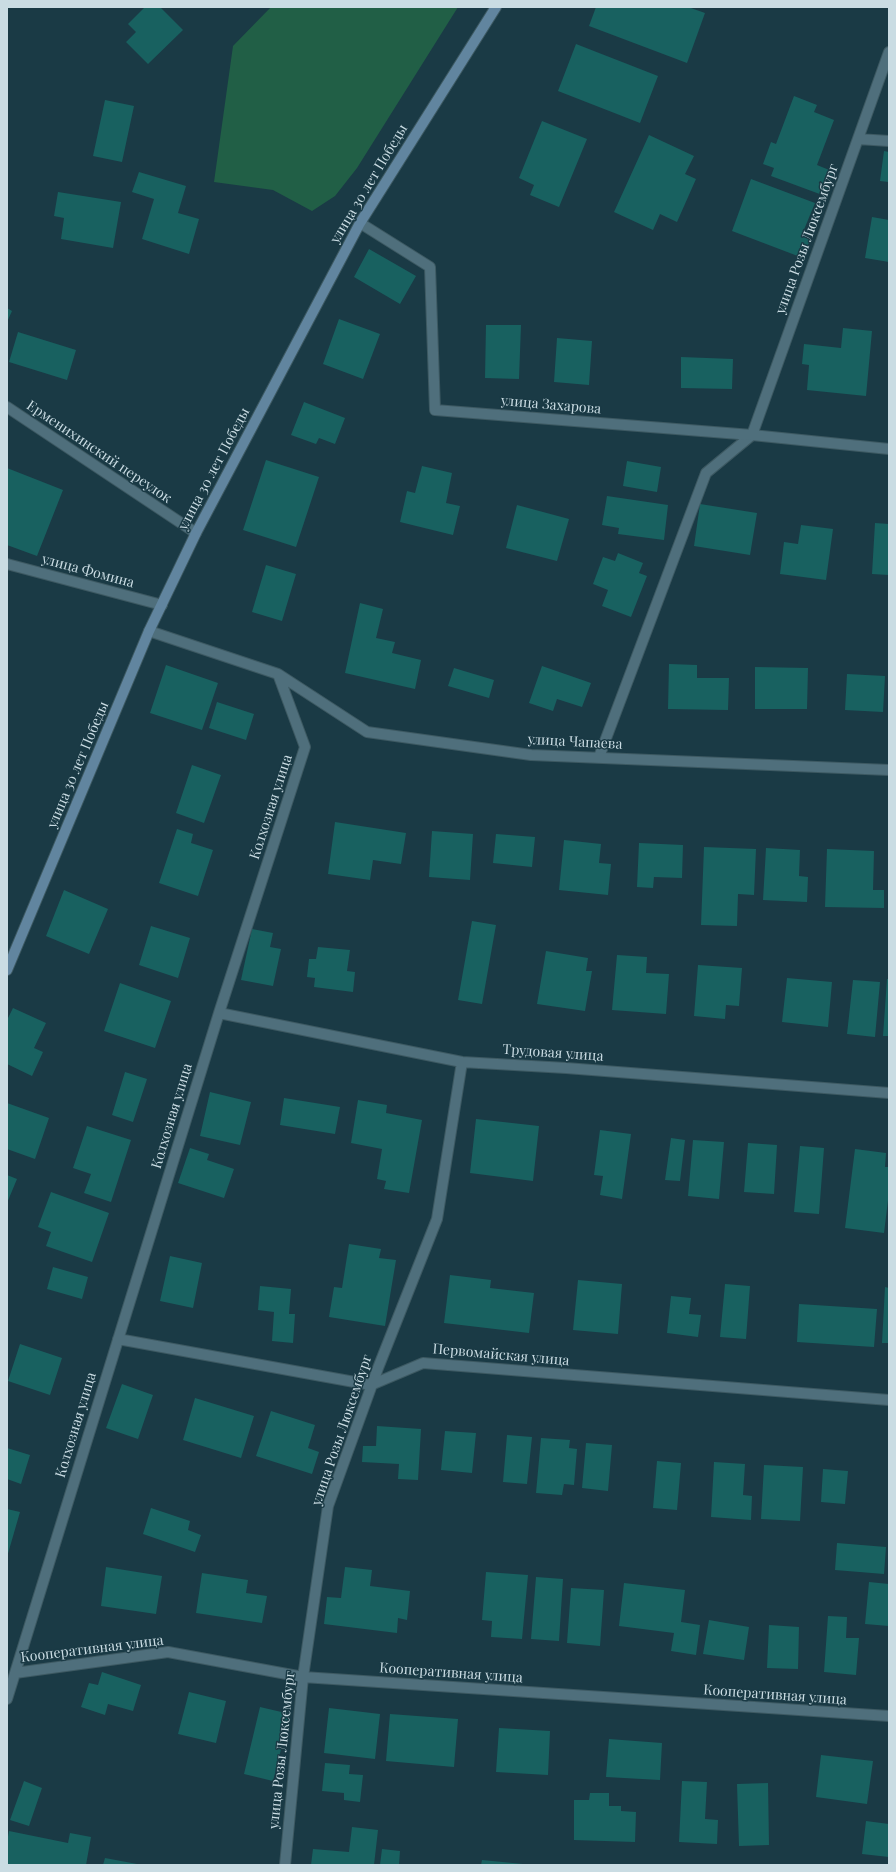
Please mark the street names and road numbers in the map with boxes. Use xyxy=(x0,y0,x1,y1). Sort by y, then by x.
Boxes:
street label: улица 30 лет Победы xyxy=(327,121,411,247)
street label: улица Розы Люксембург xyxy=(772,162,842,316)
street label: улица Захарова xyxy=(500,392,602,418)
street label: Ерменихинский переулок xyxy=(23,397,175,507)
street label: улица 30 лет Победы xyxy=(175,405,253,533)
street label: улица Фомина xyxy=(40,551,136,591)
street label: улица 30 лет Победы xyxy=(44,699,112,831)
street label: улица Чапаева xyxy=(527,731,623,753)
street label: Колхозная улица xyxy=(246,752,296,862)
street label: Трудовая улица xyxy=(502,1041,604,1065)
street label: Колхозная улица xyxy=(148,1061,196,1171)
street label: Первомайская улица xyxy=(432,1341,570,1369)
street label: улица Розы Люксембург xyxy=(308,1352,376,1508)
street label: Колхозная улица xyxy=(52,1370,100,1480)
street label: Кооперативная улица xyxy=(20,1632,164,1666)
street label: Кооперативная улица xyxy=(379,1660,523,1686)
street label: улица Розы Люксембург xyxy=(265,1670,299,1830)
street label: Кооперативная улица xyxy=(703,1682,847,1708)

